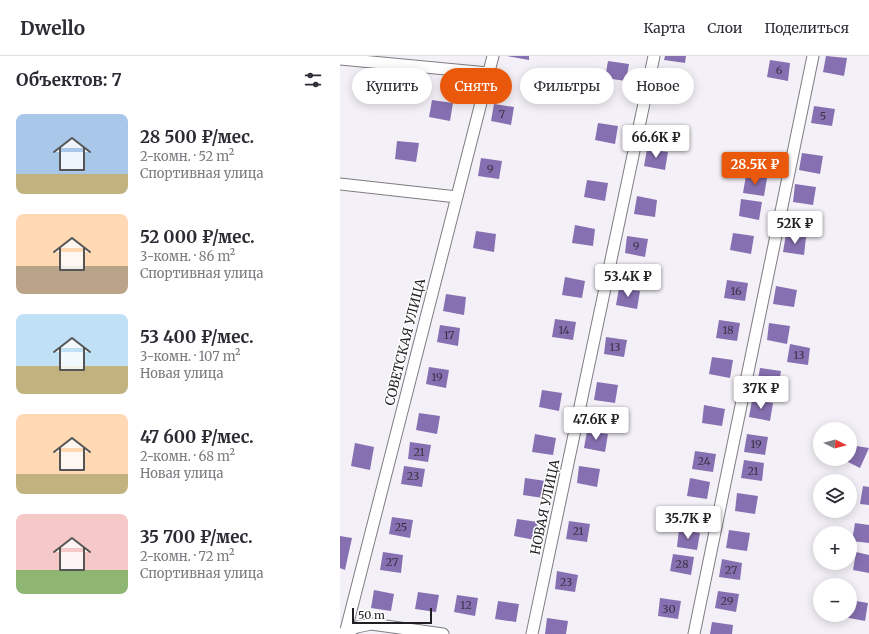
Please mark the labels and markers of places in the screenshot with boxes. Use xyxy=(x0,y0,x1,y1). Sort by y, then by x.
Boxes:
pin: 66.6K ₽ xyxy=(619,125,693,159)
pin: 28.5K ₽ xyxy=(718,152,792,186)
pin: 52K ₽ xyxy=(767,211,823,245)
pin: 53.4K ₽ xyxy=(591,264,665,298)
pin: 37K ₽ xyxy=(733,376,789,410)
pin: 47.6K ₽ xyxy=(559,407,633,441)
pin: 35.7K ₽ xyxy=(651,506,725,540)

